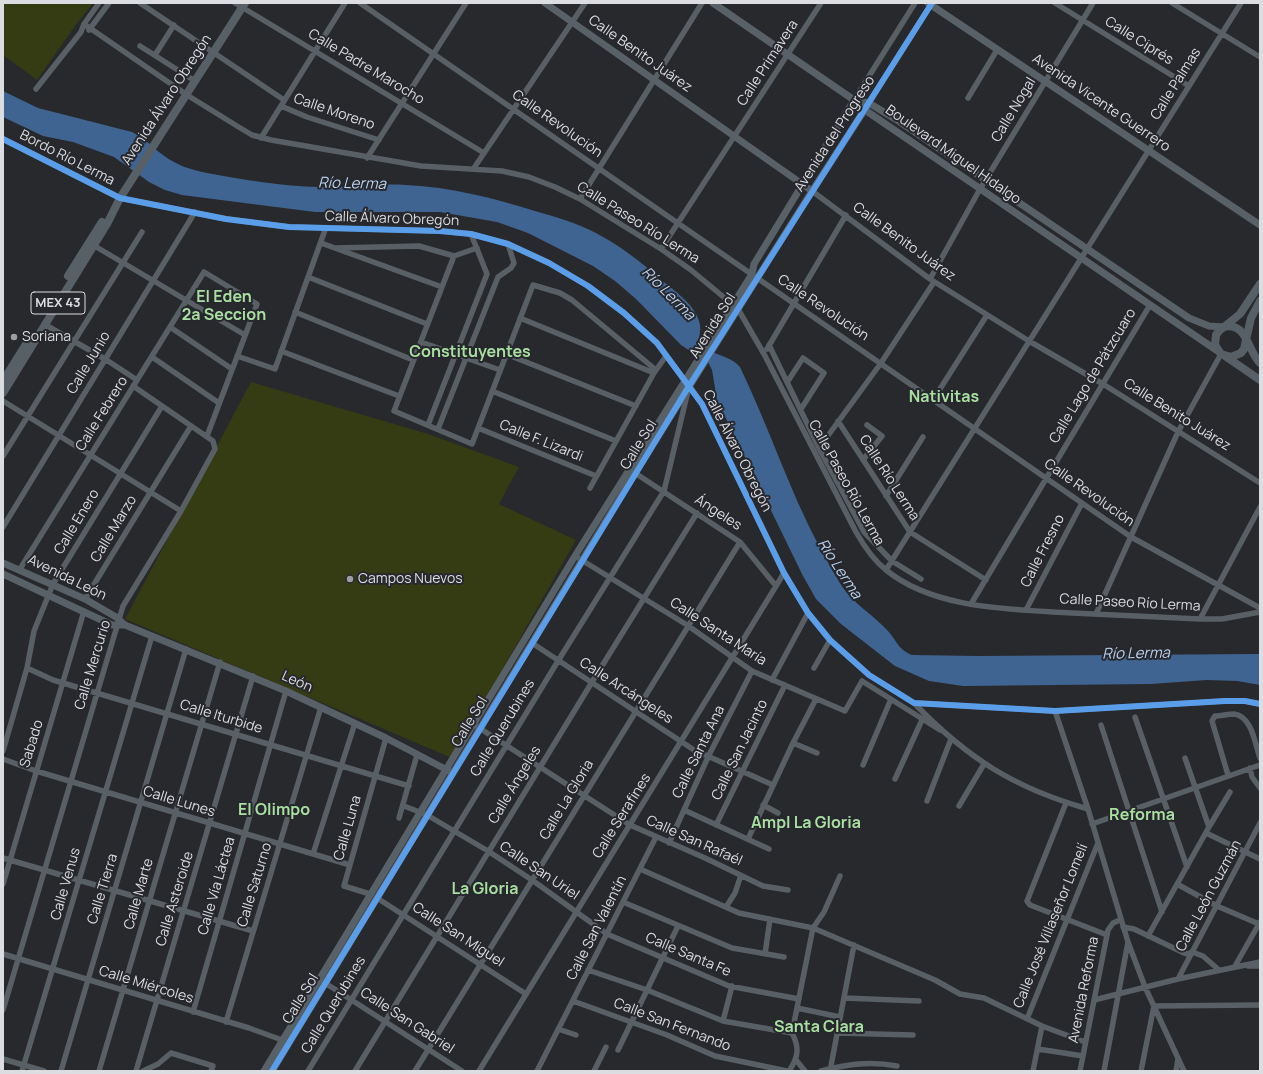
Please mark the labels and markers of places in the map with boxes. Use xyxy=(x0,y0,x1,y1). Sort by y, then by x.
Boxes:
place label: Soriana xyxy=(22,329,71,345)
marker: Soriana xyxy=(9,332,19,342)
place label: Campos Nuevos xyxy=(358,571,463,587)
marker: Campos Nuevos xyxy=(345,574,355,584)

